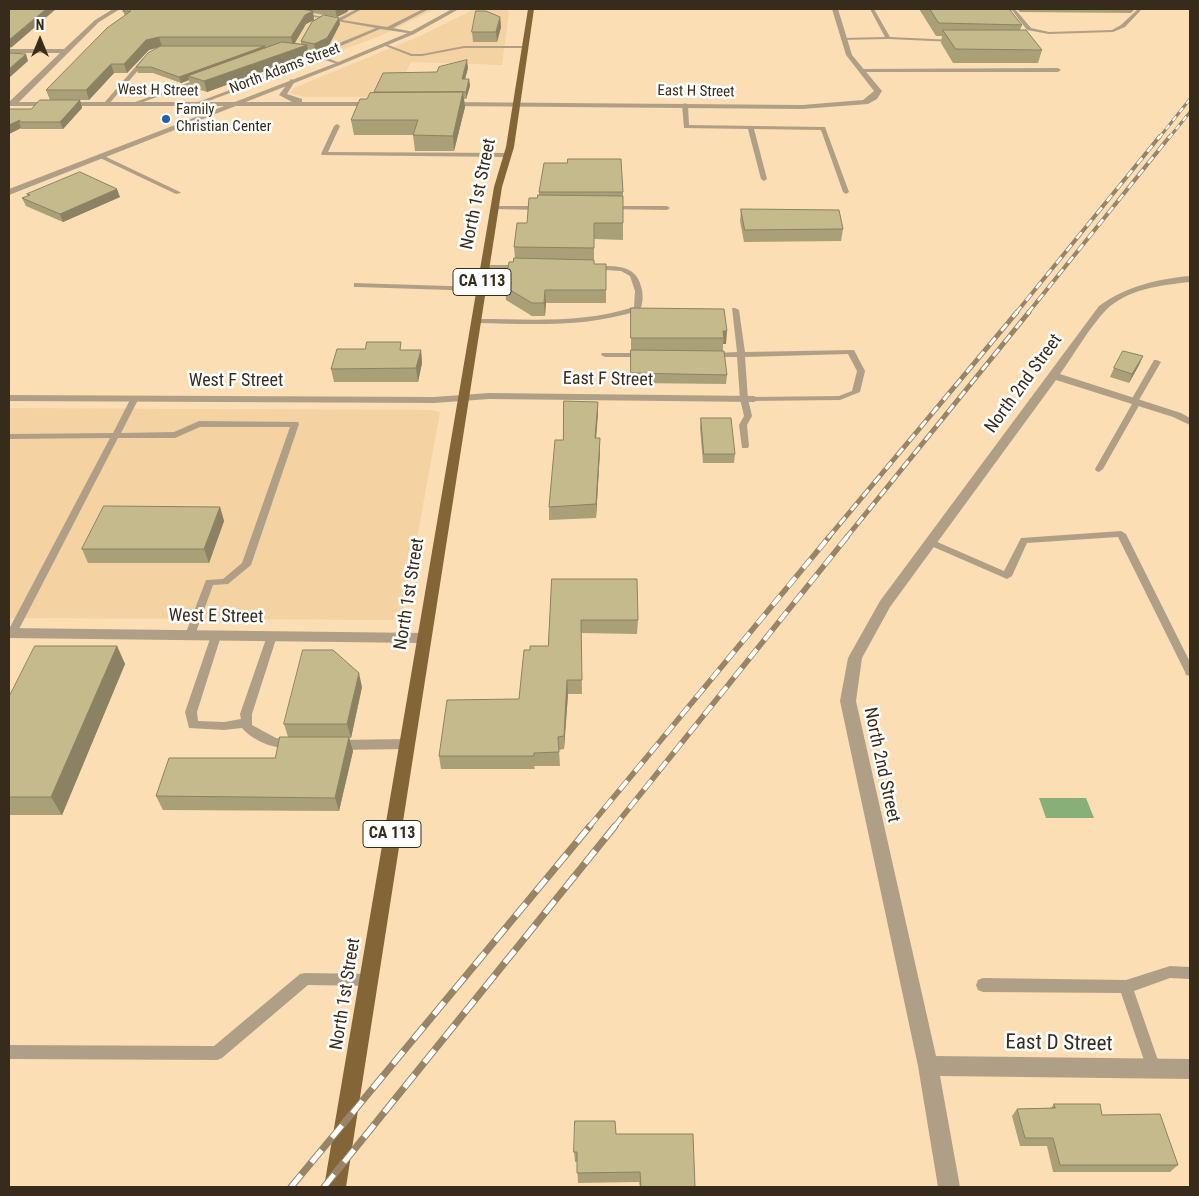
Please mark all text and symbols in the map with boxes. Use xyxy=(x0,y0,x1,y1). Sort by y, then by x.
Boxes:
north arrow xyxy=(15,15,65,65)
text: N xyxy=(36,17,44,33)
street label: North Adams Street xyxy=(227,40,343,98)
street label: West H Street xyxy=(117,81,199,101)
street label: East H Street xyxy=(657,82,735,102)
place label: Family Christian Center xyxy=(176,101,271,136)
marker: Family Christian Center xyxy=(160,113,172,125)
street label: North 1st Street xyxy=(457,136,501,252)
road number: CA 113 xyxy=(453,268,511,296)
street label: North 2nd Street xyxy=(981,330,1067,438)
street label: East F Street xyxy=(563,368,653,392)
street label: West F Street xyxy=(189,370,283,392)
street label: North 1st Street xyxy=(390,537,430,651)
street label: West E Street xyxy=(168,605,264,629)
street label: North 2nd Street xyxy=(858,705,904,825)
road number: CA 113 xyxy=(363,821,421,848)
street label: North 1st Street xyxy=(326,937,366,1051)
street label: East D Street xyxy=(1005,1030,1113,1058)

